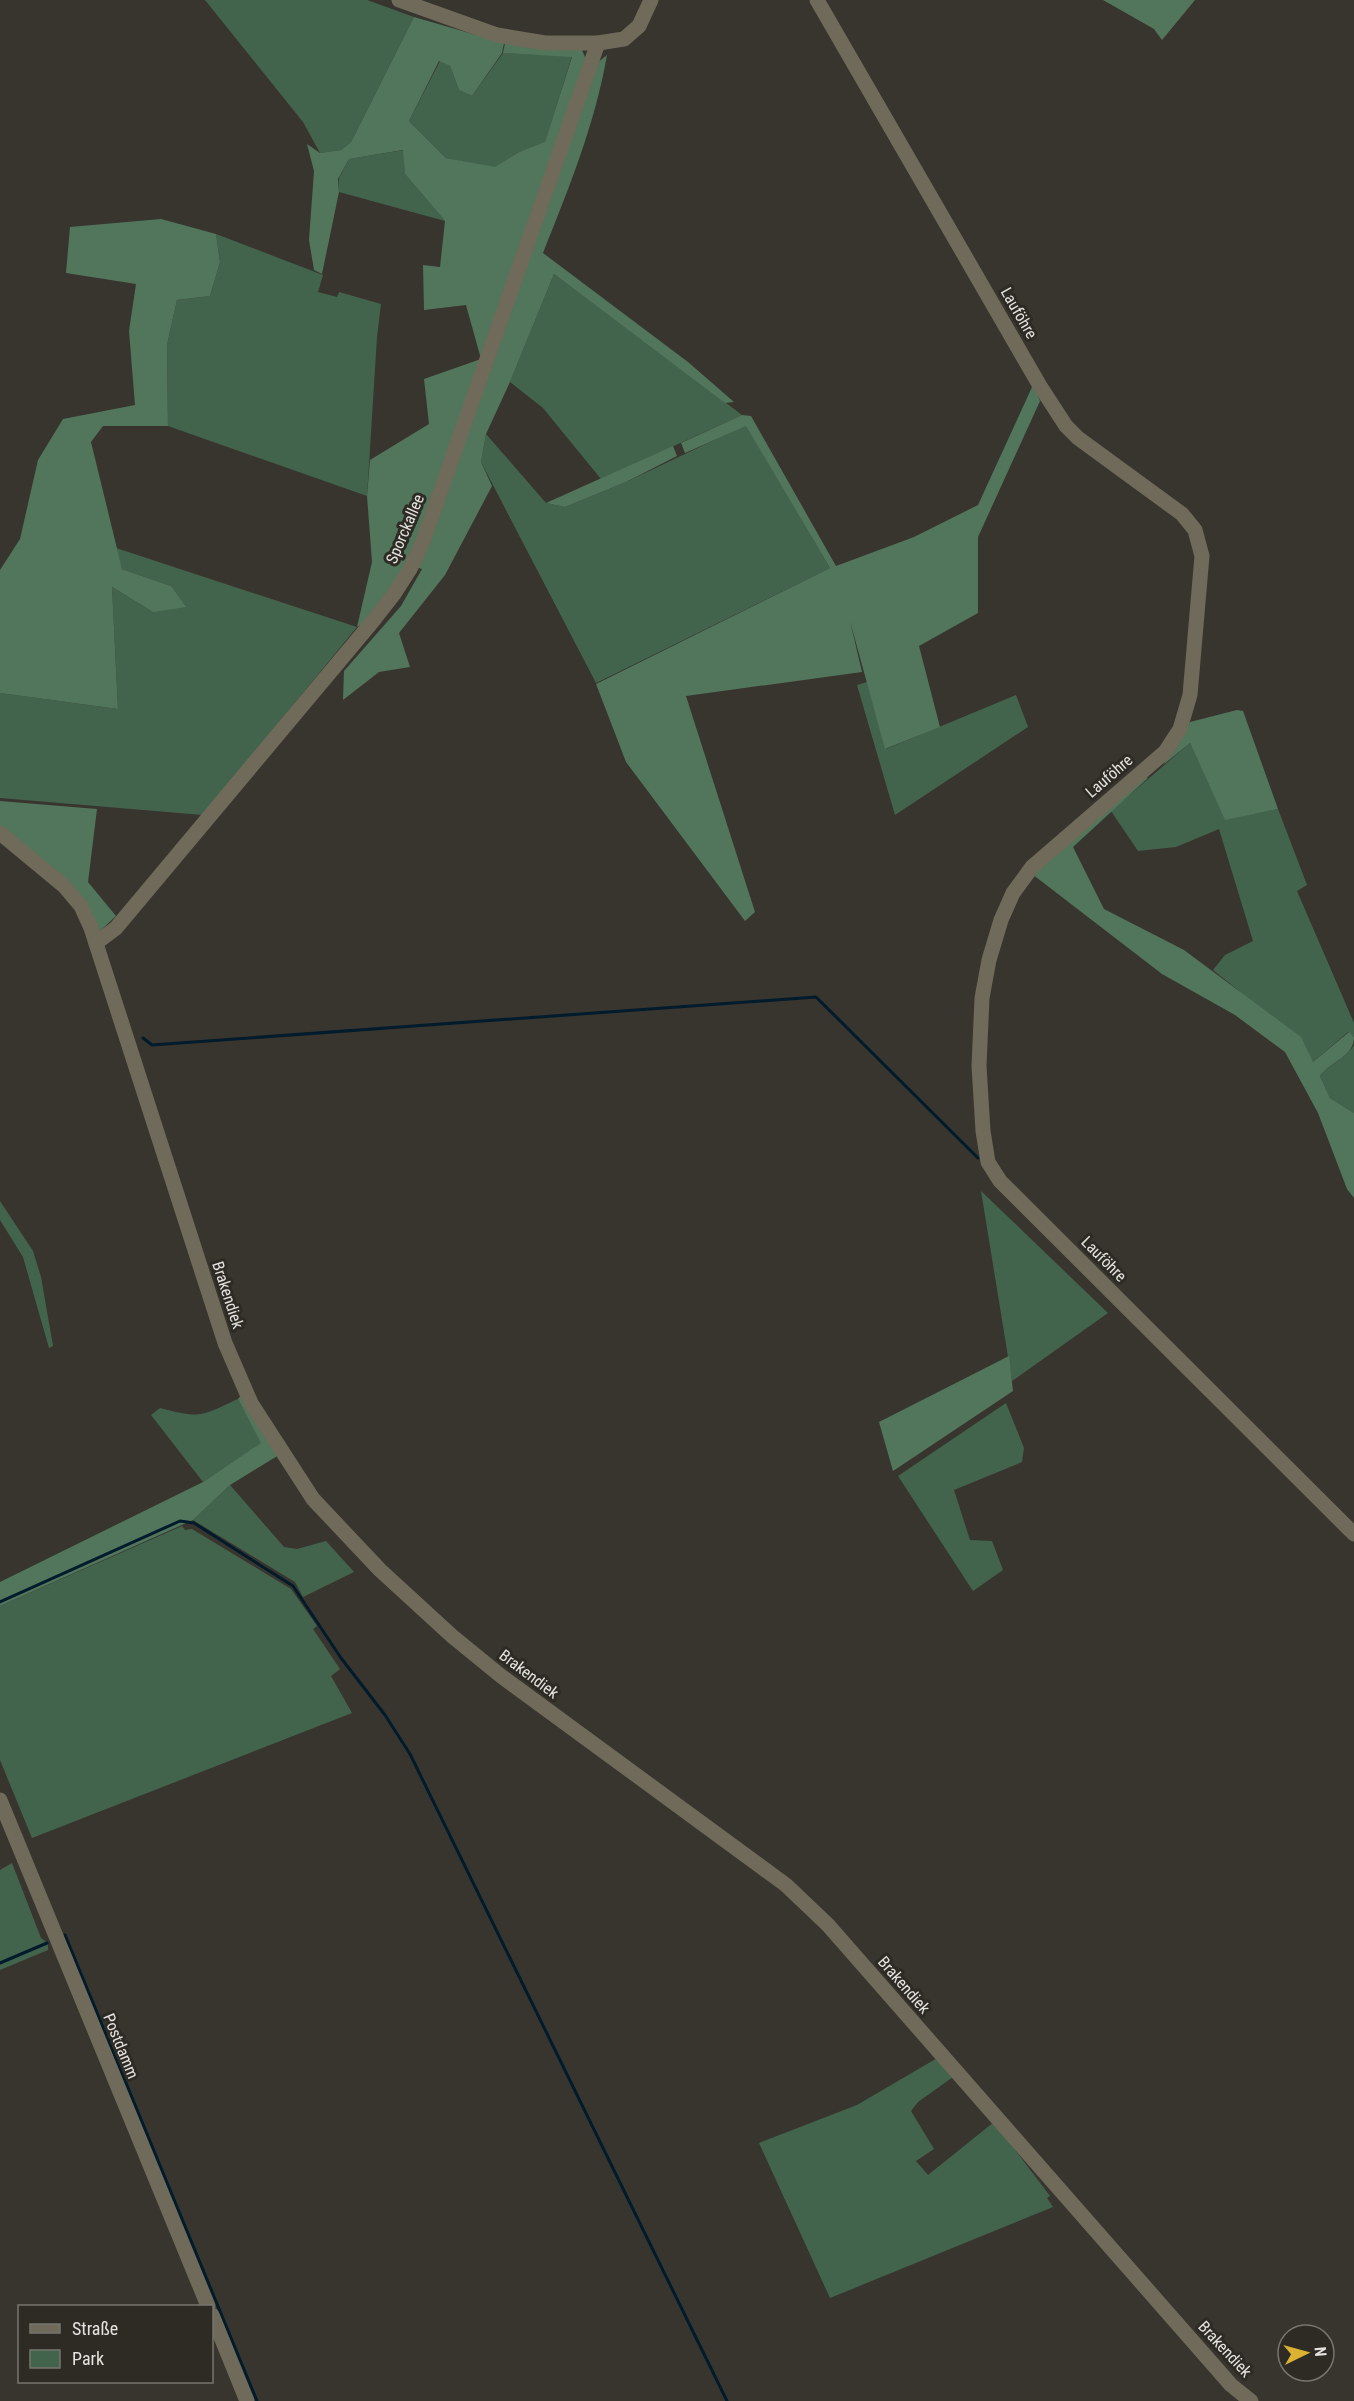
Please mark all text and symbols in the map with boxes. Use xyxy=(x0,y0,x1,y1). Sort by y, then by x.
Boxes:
street label: Lauföhre xyxy=(997,284,1041,342)
street label: Sporckallee xyxy=(382,491,428,567)
street label: Lauföhre xyxy=(1082,750,1136,802)
street label: Lauföhre xyxy=(1077,1232,1131,1286)
street label: Brakendiek xyxy=(208,1259,248,1332)
street label: Brakendiek xyxy=(495,1645,563,1703)
street label: Brakendiek xyxy=(874,1953,935,2018)
street label: Postdamm xyxy=(99,2011,143,2081)
legend xyxy=(18,2305,213,2383)
street label: Brakendiek xyxy=(1194,2317,1256,2381)
text: Straße xyxy=(72,2318,118,2339)
north arrow xyxy=(1276,2323,1336,2383)
text: N xyxy=(1311,2346,1330,2357)
text: Park xyxy=(72,2348,104,2369)

